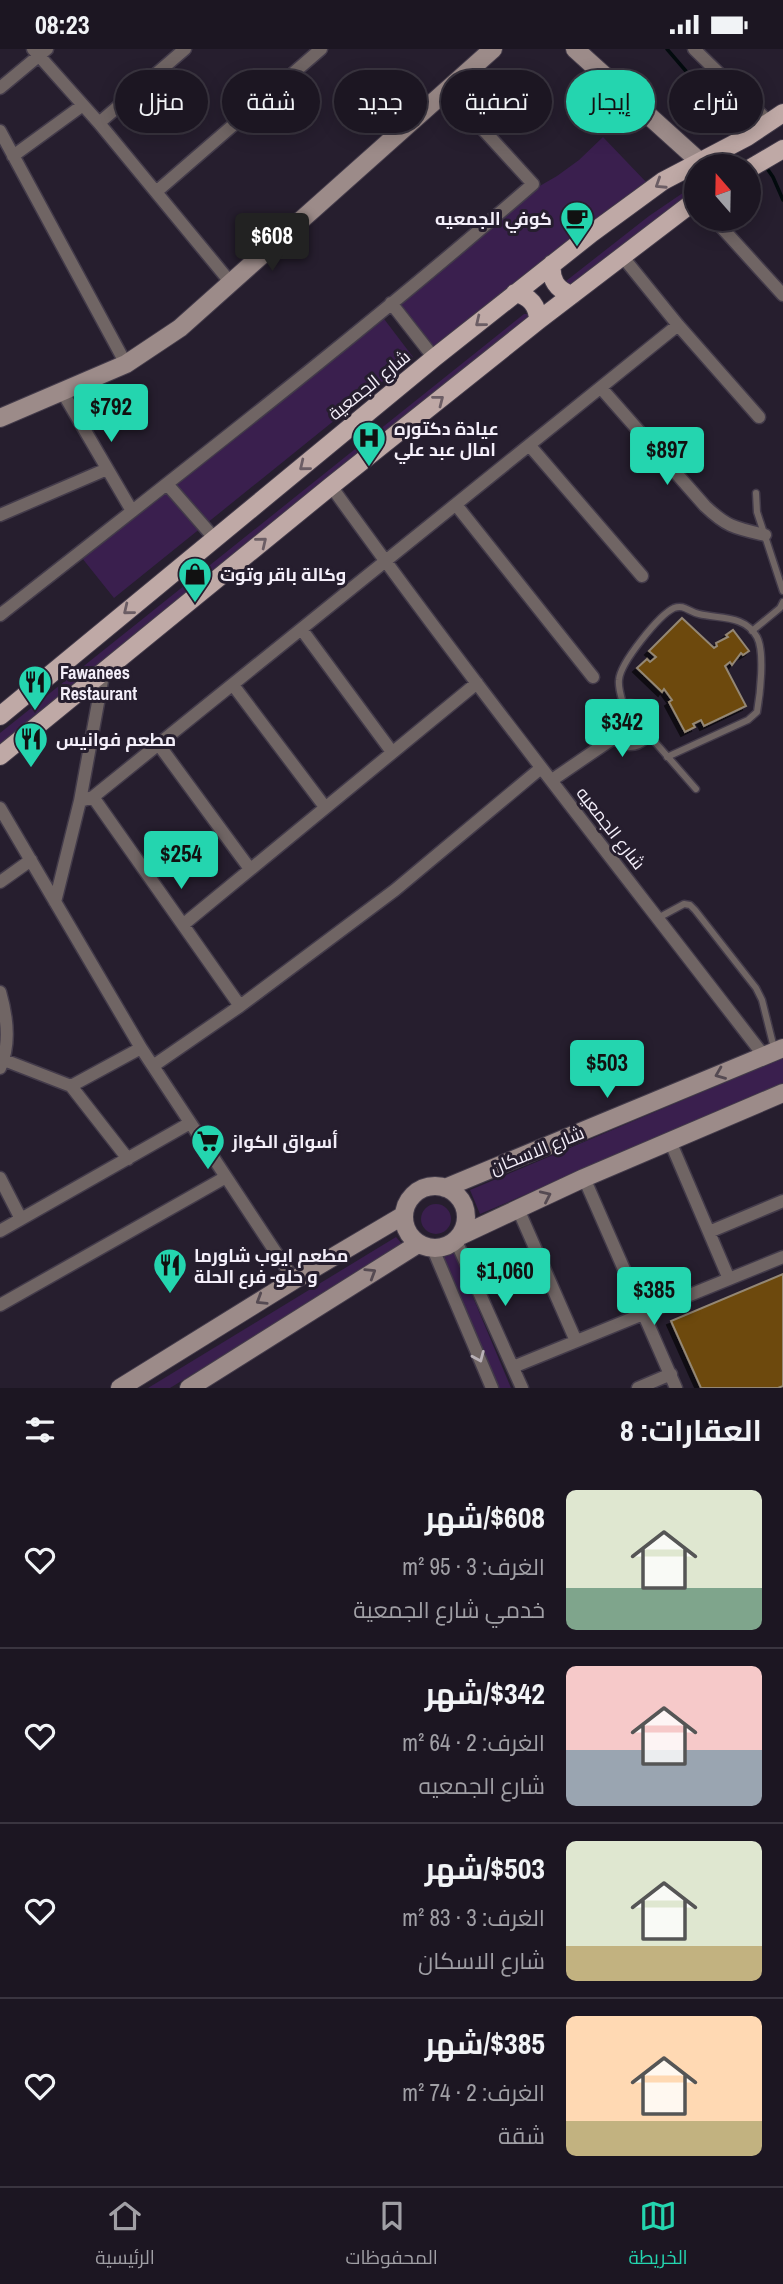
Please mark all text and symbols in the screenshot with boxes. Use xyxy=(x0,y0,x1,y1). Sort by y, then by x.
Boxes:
text: 08:23 xyxy=(35,7,90,42)
chip: منزل xyxy=(115,70,208,133)
chip: شقة xyxy=(222,70,320,133)
chip: جديد xyxy=(334,70,427,133)
chip: تصفية xyxy=(441,70,552,133)
chip: إيجار xyxy=(566,70,655,133)
chip: شراء xyxy=(669,70,763,133)
north arrow xyxy=(684,154,761,231)
map controls xyxy=(684,154,761,231)
one-way arrow xyxy=(655,175,668,188)
cafe icon: كوفي الجمعيه xyxy=(558,199,596,248)
place label: كوفي الجمعيه xyxy=(435,206,552,234)
pin: $608 xyxy=(231,213,313,273)
text: $608 xyxy=(251,220,293,251)
one-way arrow xyxy=(475,313,487,326)
street label: شارع الجمعية xyxy=(323,344,415,426)
pin: $792 xyxy=(70,385,152,444)
text: $792 xyxy=(90,391,132,422)
one-way arrow xyxy=(431,396,444,408)
place label: عيادة دكتوره امال عبد علي xyxy=(394,416,499,465)
hospital icon: عيادة دكتوره امال عبد علي xyxy=(350,419,388,468)
pin: $897 xyxy=(626,427,708,487)
text: $897 xyxy=(646,434,688,465)
one-way arrow xyxy=(299,458,312,470)
one-way arrow xyxy=(253,538,266,550)
shop icon: وكالة باقر وتوت xyxy=(176,555,214,604)
place label: وكالة باقر وتوت xyxy=(220,562,346,587)
one-way arrow xyxy=(123,602,136,615)
place label: Fawanees Restaurant xyxy=(60,660,137,706)
restaurant icon: Fawanees Restaurant xyxy=(16,663,54,712)
pin: $342 xyxy=(581,699,663,759)
text: $342 xyxy=(601,706,643,737)
restaurant icon: مطعم فوانيس xyxy=(12,720,50,769)
place label: مطعم فوانيس xyxy=(56,727,176,752)
street label: شارع الجمعيه xyxy=(571,781,651,875)
pin: $254 xyxy=(140,831,222,891)
text: $254 xyxy=(160,838,202,869)
pin: $503 xyxy=(566,1041,648,1100)
text: $503 xyxy=(586,1047,628,1078)
one-way arrow xyxy=(715,1066,727,1080)
street label: شارع الاسكان xyxy=(486,1120,588,1180)
supermarket icon: أسواق الكواز xyxy=(189,1122,227,1171)
place label: أسواق الكواز xyxy=(231,1129,338,1154)
one-way arrow xyxy=(539,1190,551,1204)
place label: مطعم ايوب شاورما و حلو- فرع الحلة xyxy=(194,1243,348,1289)
restaurant icon: مطعم ايوب شاورما و حلو- فرع الحلة xyxy=(151,1246,189,1295)
pin: $1,060 xyxy=(448,1249,562,1308)
text: $1,060 xyxy=(476,1255,534,1286)
pin: $385 xyxy=(613,1267,695,1327)
one-way arrow xyxy=(364,1269,377,1282)
text: $385 xyxy=(633,1274,675,1305)
one-way arrow xyxy=(255,1292,268,1305)
one-way arrow xyxy=(471,1350,485,1362)
text: العقارات: 8 xyxy=(620,1410,762,1450)
icon: filters xyxy=(21,1411,59,1449)
text: $608/شهر xyxy=(425,1497,545,1537)
icon: home xyxy=(622,1518,706,1602)
icon: heart xyxy=(21,1541,59,1579)
text: الغرف: 3 · 95 m² xyxy=(402,1551,545,1582)
text: خدمي شارع الجمعية xyxy=(353,1594,545,1625)
text: $342/شهر xyxy=(425,1673,545,1713)
icon: home xyxy=(622,1694,706,1778)
icon: heart xyxy=(21,1717,59,1755)
text: الغرف: 2 · 64 m² xyxy=(402,1727,545,1758)
text: شارع الجمعيه xyxy=(419,1770,545,1801)
text: $503/شهر xyxy=(425,1848,545,1888)
icon: home xyxy=(622,1869,706,1953)
icon: heart xyxy=(21,1892,59,1930)
text: الغرف: 3 · 83 m² xyxy=(402,1902,545,1933)
text: شارع الاسكان xyxy=(418,1945,545,1976)
text: $385/شهر xyxy=(425,2023,545,2063)
icon: home xyxy=(622,2044,706,2128)
icon: heart xyxy=(21,2067,59,2105)
text: الغرف: 2 · 74 m² xyxy=(402,2077,545,2108)
text: شقة xyxy=(498,2120,545,2151)
tab: الرئيسية xyxy=(95,2197,155,2275)
tab: المحفوظات xyxy=(345,2197,438,2275)
tab: الخريطة xyxy=(628,2197,688,2275)

